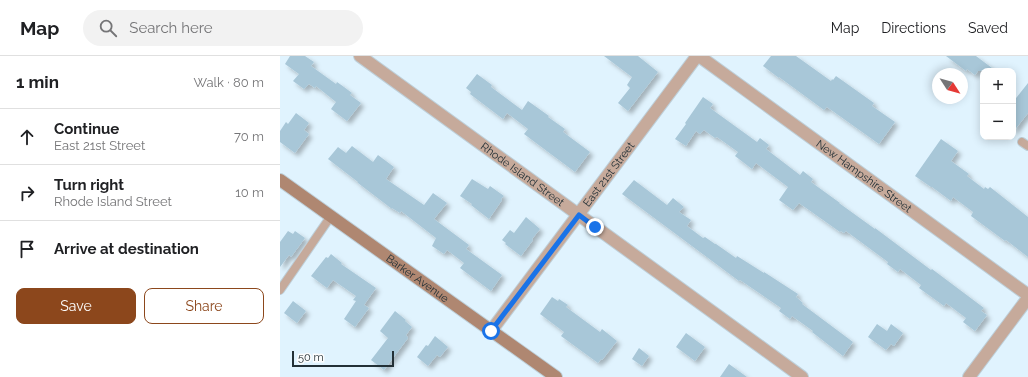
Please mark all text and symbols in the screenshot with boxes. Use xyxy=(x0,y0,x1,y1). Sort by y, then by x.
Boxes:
search box xyxy=(83,10,363,46)
text: Map xyxy=(20,17,59,39)
icon: search xyxy=(97,17,119,39)
text: Search here xyxy=(129,19,213,37)
text: Map xyxy=(831,20,859,36)
text: Directions xyxy=(881,20,946,36)
text: Saved xyxy=(968,20,1008,36)
north arrow xyxy=(932,68,968,104)
map controls xyxy=(980,68,1016,140)
button: + xyxy=(980,68,1016,104)
text: 1 min xyxy=(16,72,59,92)
text: Walk · 80 m xyxy=(194,75,264,90)
button: − xyxy=(980,104,1016,140)
text: Continue xyxy=(54,120,119,138)
icon: ahead xyxy=(16,126,38,148)
text: 70 m xyxy=(234,129,264,144)
street label: New Hampshire Street xyxy=(813,137,914,215)
text: East 21st Street xyxy=(54,138,145,153)
street label: East 21st Street xyxy=(581,139,637,209)
street label: Rhode Island Street xyxy=(478,140,567,209)
text: Turn right xyxy=(54,176,124,194)
icon: right xyxy=(16,182,38,204)
text: 10 m xyxy=(235,185,264,200)
text: Rhode Island Street xyxy=(54,194,172,209)
route end xyxy=(586,218,604,236)
icon: arrive xyxy=(16,238,38,260)
text: Arrive at destination xyxy=(54,240,199,258)
street label: Barker Avenue xyxy=(383,252,452,306)
button: Save xyxy=(16,288,136,324)
button: Share xyxy=(144,288,264,324)
route start xyxy=(482,322,500,340)
scale bar xyxy=(292,349,394,368)
text: 50 m xyxy=(298,351,324,364)

